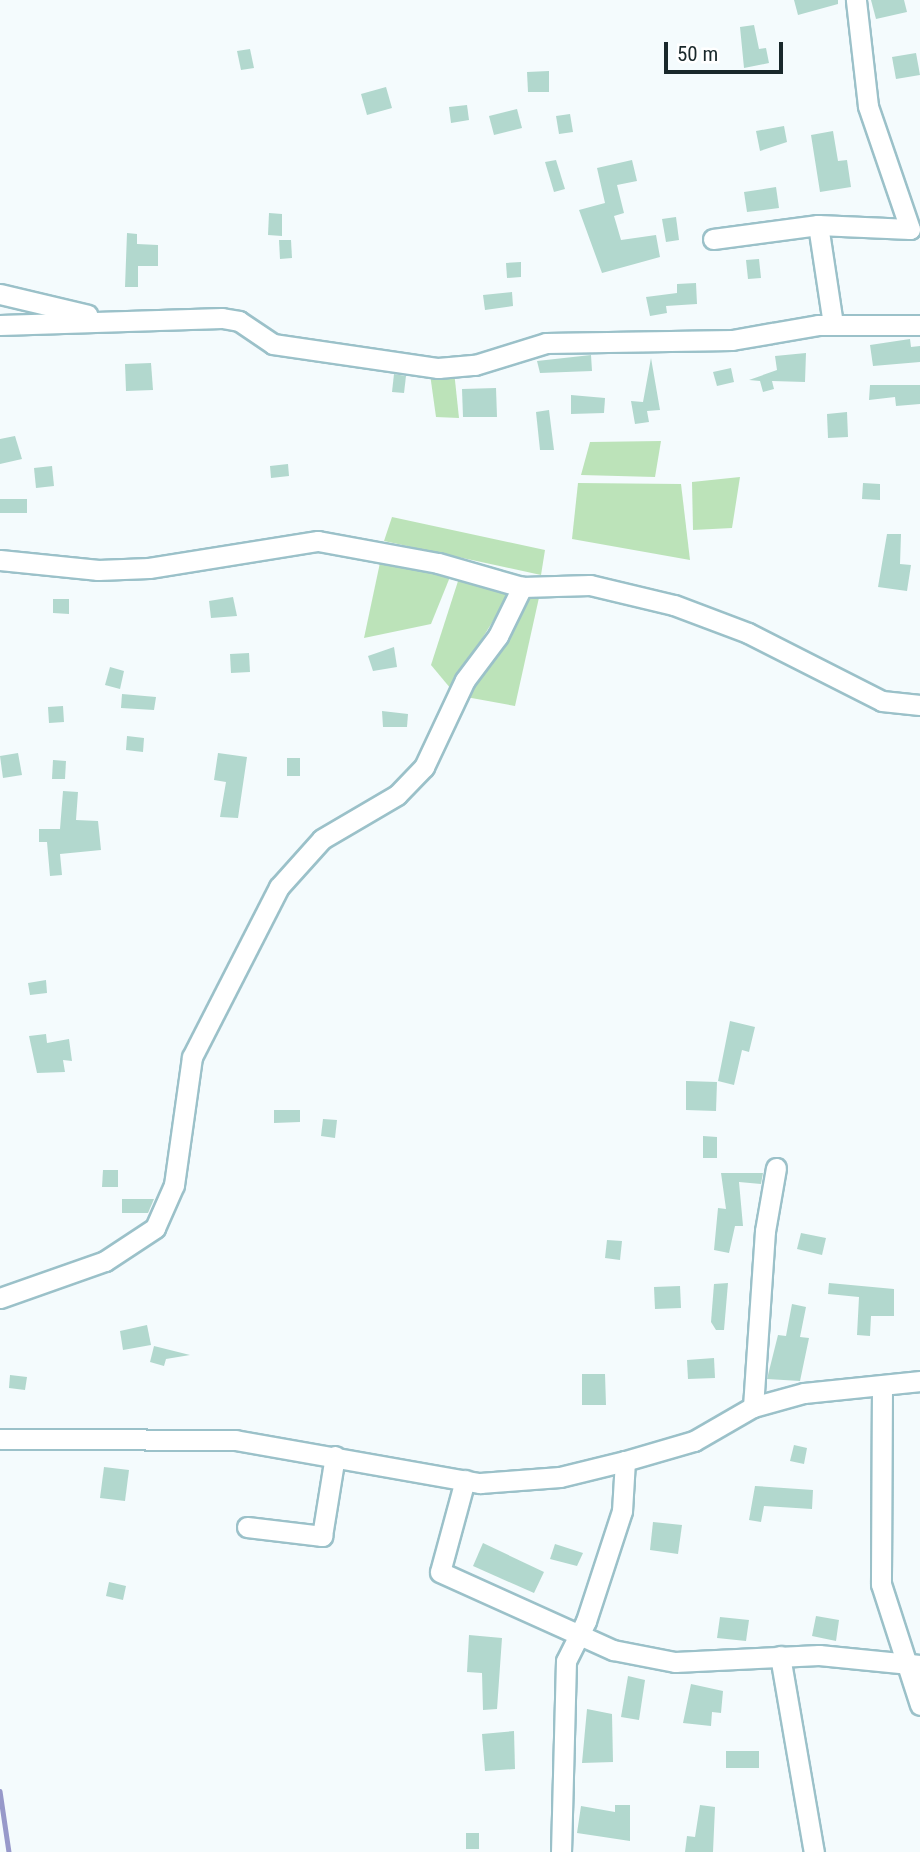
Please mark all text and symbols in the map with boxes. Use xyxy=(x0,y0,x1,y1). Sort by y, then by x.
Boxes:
scale bar xyxy=(668,28,787,72)
text: 50 m xyxy=(677,42,718,66)

